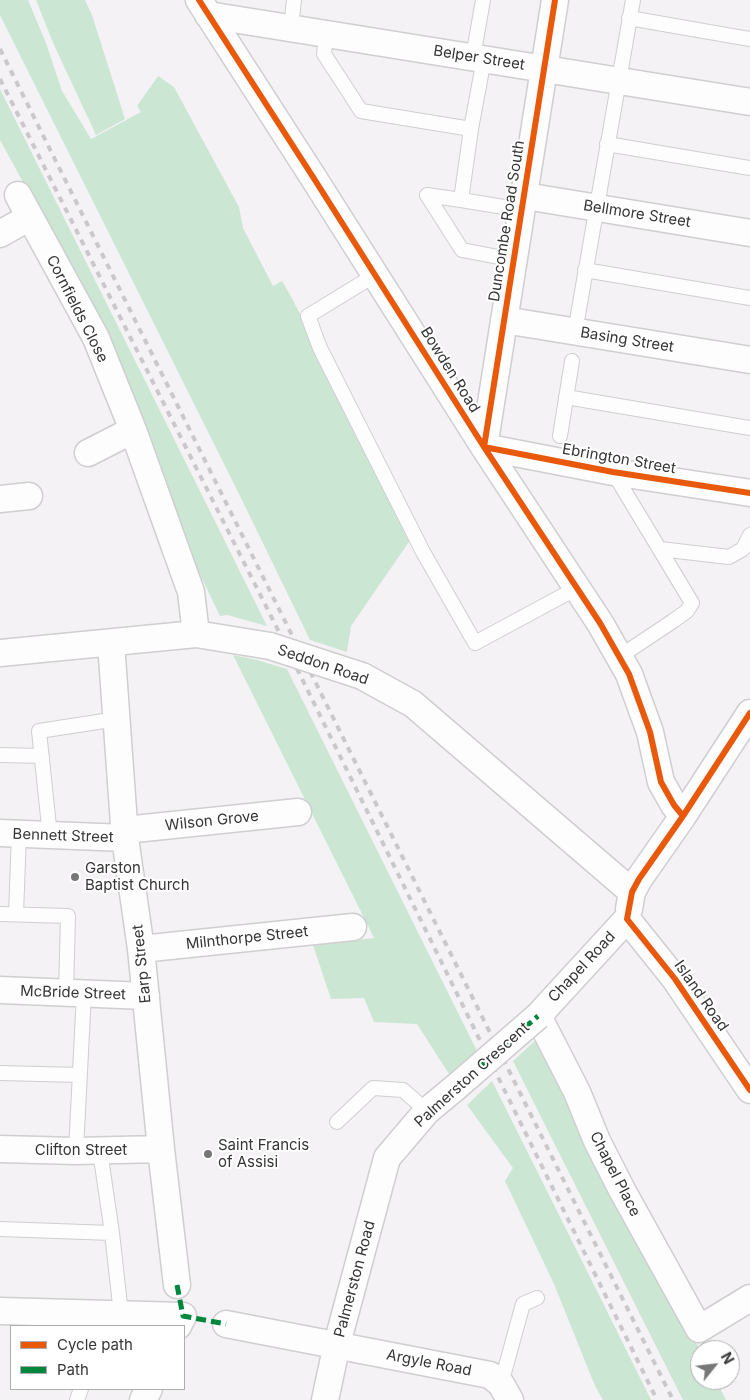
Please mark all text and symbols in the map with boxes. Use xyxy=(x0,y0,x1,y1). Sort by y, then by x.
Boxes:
street label: Belper Street xyxy=(432,42,526,74)
street label: Duncombe Road South xyxy=(485,139,529,303)
street label: Bellmore Street xyxy=(582,197,692,231)
street label: Cornfields Close xyxy=(42,252,112,366)
street label: Bowden Road xyxy=(416,324,484,416)
street label: Basing Street xyxy=(579,324,675,356)
street label: Ebrington Street xyxy=(561,440,677,478)
street label: Seddon Road xyxy=(275,641,371,689)
street label: Wilson Grove xyxy=(164,807,260,835)
street label: Bennett Street xyxy=(12,825,114,847)
place label: Garston Baptist Church xyxy=(85,859,190,894)
marker: Garston Baptist Church xyxy=(69,871,81,883)
street label: Milnthorpe Street xyxy=(185,923,309,953)
street label: Earp Street xyxy=(129,924,155,1004)
street label: Chapel Road xyxy=(545,928,619,1006)
street label: Island Road xyxy=(670,957,732,1035)
street label: McBride Street xyxy=(20,982,126,1004)
street label: Palmerston Crescent xyxy=(411,1019,533,1131)
street label: Chapel Place xyxy=(586,1128,644,1220)
place label: Saint Francis of Assisi xyxy=(218,1136,309,1171)
street label: Clifton Street xyxy=(35,1141,127,1159)
marker: Saint Francis of Assisi xyxy=(202,1148,214,1160)
street label: Palmerston Road xyxy=(331,1219,379,1339)
legend xyxy=(10,1325,185,1390)
text: Cycle path xyxy=(57,1335,133,1354)
north arrow xyxy=(690,1340,740,1390)
street label: Argyle Road xyxy=(385,1346,473,1380)
text: N xyxy=(718,1349,738,1367)
text: Path xyxy=(57,1360,89,1379)

